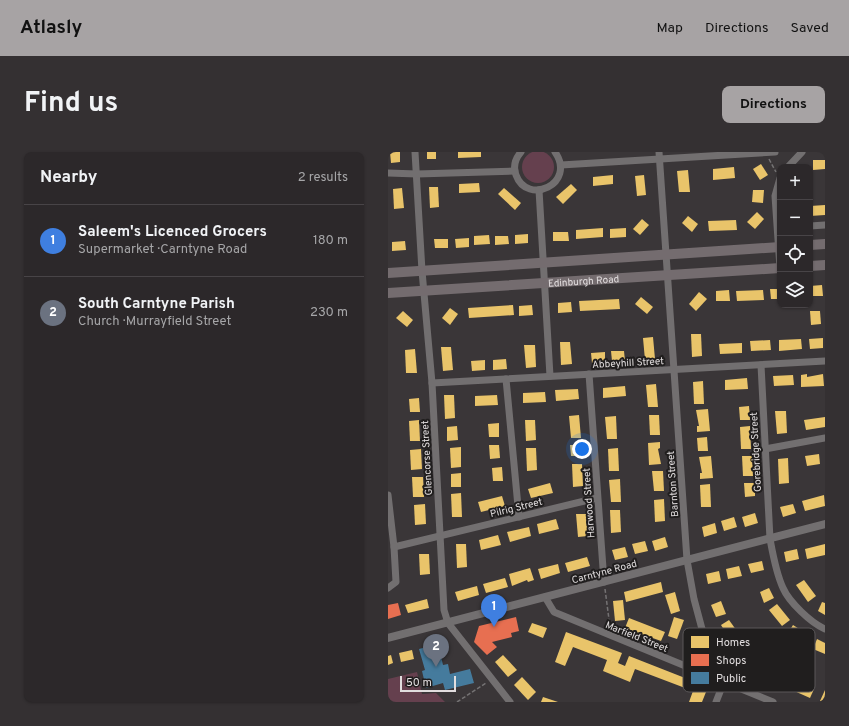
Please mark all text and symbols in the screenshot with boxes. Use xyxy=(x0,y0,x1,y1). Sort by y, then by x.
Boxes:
text: Atlasly xyxy=(20,16,82,40)
text: Map xyxy=(657,20,683,37)
text: Directions xyxy=(705,20,769,37)
text: Saved xyxy=(791,20,829,37)
text: Find us xyxy=(24,86,118,122)
button: Directions xyxy=(722,86,825,123)
map controls xyxy=(777,164,813,308)
button: + xyxy=(777,164,813,200)
text: Nearby xyxy=(40,167,97,189)
text: 2 results xyxy=(298,170,348,186)
button: − xyxy=(777,200,813,236)
text: Saleem's Licenced Grocers xyxy=(78,223,267,242)
text: 1 xyxy=(50,233,56,249)
text: 180 m xyxy=(313,233,348,249)
button: locate xyxy=(777,236,813,272)
text: Supermarket · Carntyne Road xyxy=(78,242,247,258)
button: layers xyxy=(777,272,813,308)
street label: Edinburgh Road xyxy=(548,273,620,291)
text: South Carntyne Parish xyxy=(78,295,235,314)
text: 2 xyxy=(49,305,57,321)
text: 230 m xyxy=(310,305,348,321)
text: Church · Murrayfield Street xyxy=(78,314,231,330)
street label: Abbeyhill Street xyxy=(592,355,665,372)
street label: Gorebridge Street xyxy=(748,411,765,492)
street label: Glencorse Street xyxy=(419,420,436,496)
your location xyxy=(572,439,592,459)
street label: Barnton Street xyxy=(665,450,682,517)
street label: Harwood Street xyxy=(581,467,598,538)
street label: Pilrig Street xyxy=(489,496,544,521)
street label: Carntyne Road xyxy=(570,558,638,587)
pin: 1 xyxy=(481,594,507,627)
street label: Marfield Street xyxy=(603,619,670,656)
legend xyxy=(683,628,815,692)
pin: 2 xyxy=(423,634,449,667)
text: Homes xyxy=(716,636,750,650)
text: Shops xyxy=(716,654,746,668)
text: Public xyxy=(716,672,746,686)
scale bar xyxy=(400,674,456,693)
text: 50 m xyxy=(406,676,432,690)

